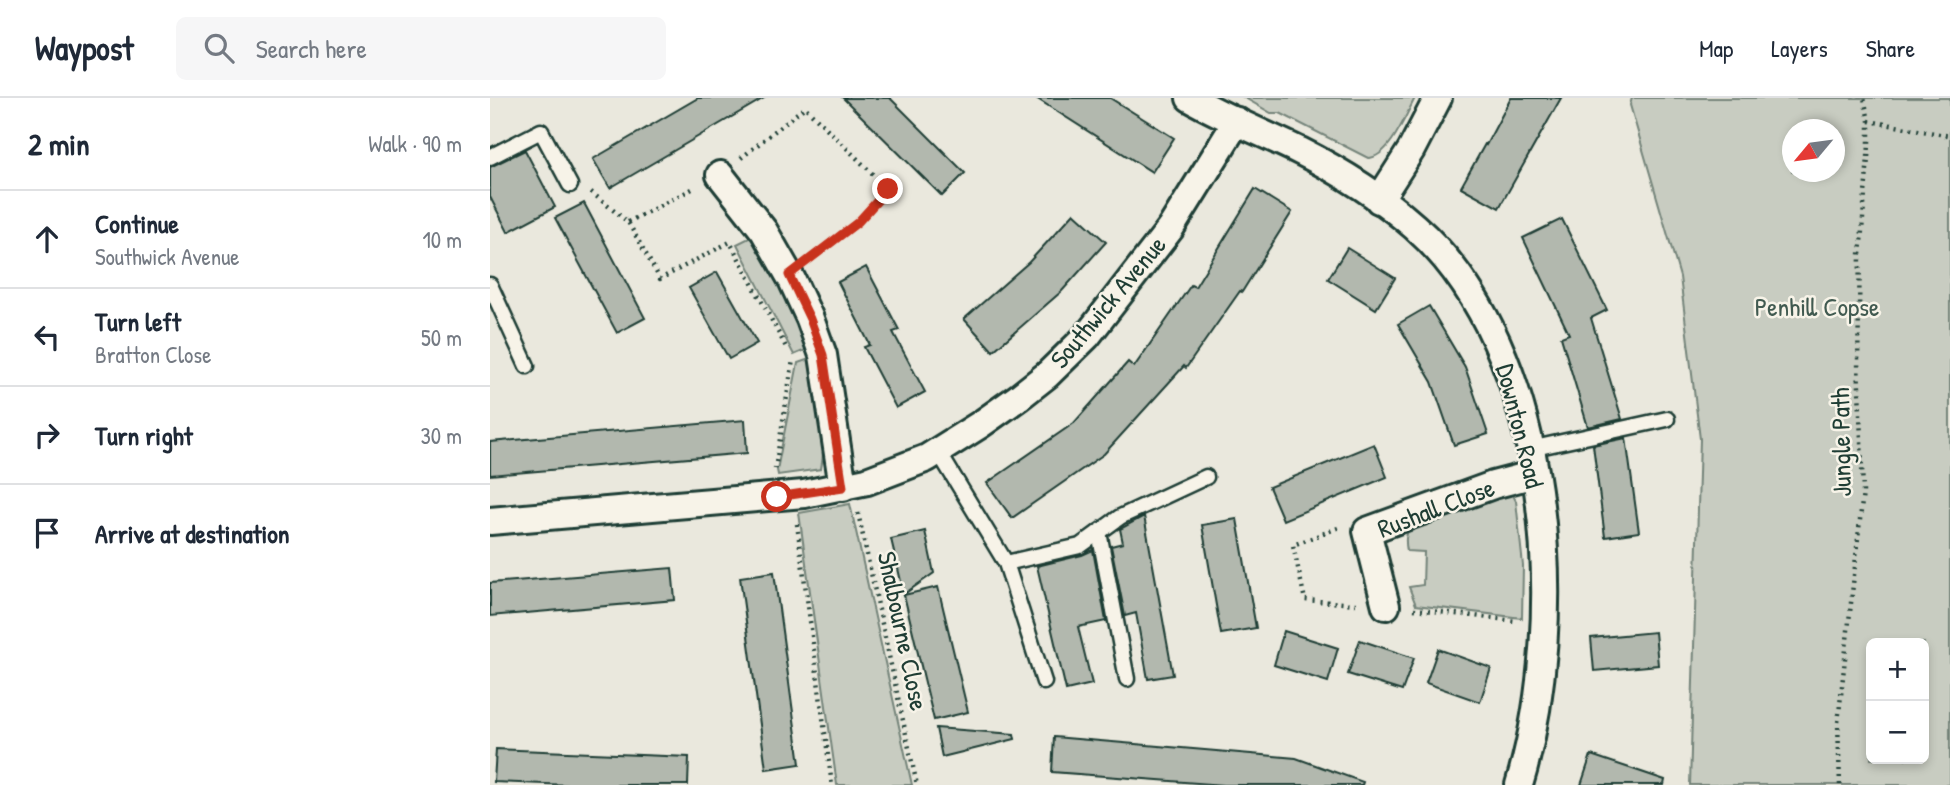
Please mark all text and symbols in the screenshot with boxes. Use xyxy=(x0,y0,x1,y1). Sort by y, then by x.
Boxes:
search box xyxy=(176,17,666,80)
text: Waypost xyxy=(35,26,134,70)
icon: search xyxy=(200,29,238,67)
text: Search here xyxy=(256,31,367,66)
text: Map xyxy=(1699,32,1733,64)
text: Layers xyxy=(1771,32,1828,64)
text: Share xyxy=(1866,32,1915,64)
north arrow xyxy=(1782,119,1845,182)
text: 2 min xyxy=(28,124,90,164)
text: Walk · 90 m xyxy=(368,128,462,159)
route end xyxy=(872,173,903,204)
text: Continue xyxy=(95,206,179,241)
icon: ahead xyxy=(28,220,66,258)
text: 10 m xyxy=(422,224,462,255)
street label: Southwick Avenue xyxy=(1042,228,1174,375)
text: Southwick Avenue xyxy=(95,241,240,272)
park label: Penhill Copse xyxy=(1755,289,1879,324)
text: Turn left xyxy=(95,304,181,339)
icon: left xyxy=(28,318,66,356)
text: 50 m xyxy=(421,322,462,353)
text: Bratton Close xyxy=(95,339,211,370)
street label: Downton Road xyxy=(1488,360,1553,491)
street label: Jungle Path xyxy=(1822,387,1859,497)
icon: right xyxy=(28,416,66,454)
text: Turn right xyxy=(95,418,193,453)
text: 30 m xyxy=(420,420,462,451)
street label: Rushall Close xyxy=(1372,469,1499,546)
route start xyxy=(761,481,792,512)
icon: arrive xyxy=(28,514,66,552)
text: Arrive at destination xyxy=(95,516,290,551)
street label: Shalbourne Close xyxy=(870,548,937,714)
map controls xyxy=(1866,638,1929,764)
button: + xyxy=(1866,638,1929,701)
button: − xyxy=(1866,701,1929,764)

